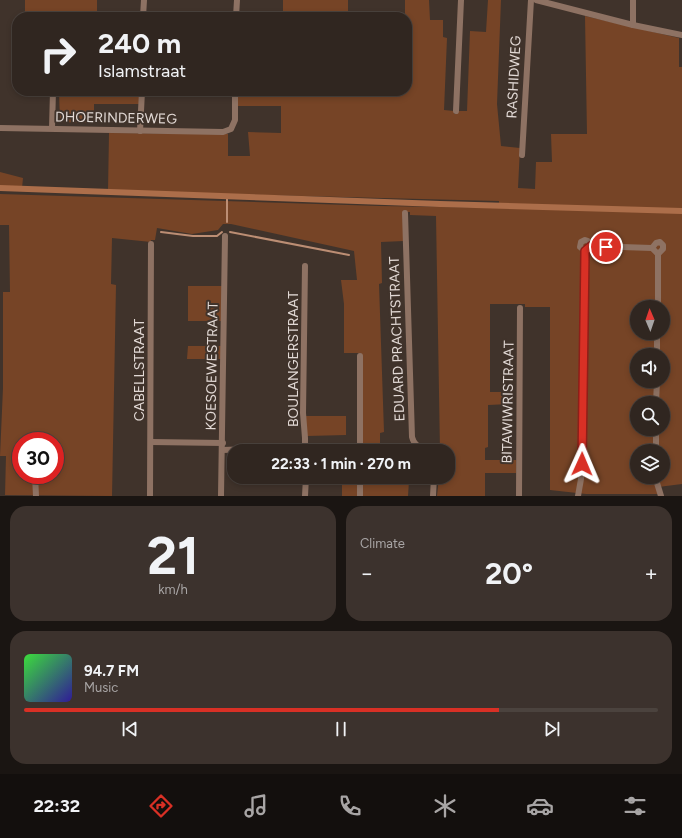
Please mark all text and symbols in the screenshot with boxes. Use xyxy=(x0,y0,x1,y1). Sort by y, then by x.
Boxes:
text: 240 m xyxy=(98,26,181,60)
icon: right xyxy=(32,28,84,80)
street label: RASHIDWEG xyxy=(503,35,525,119)
text: Islamstraat xyxy=(98,60,186,82)
street label: DHOERINDERWEG xyxy=(55,108,177,128)
pin xyxy=(589,230,623,264)
icon: arrive xyxy=(595,236,617,258)
street label: EDUARD PRACHTSTRAAT xyxy=(386,256,408,422)
street label: BOULANGERSTRAAT xyxy=(285,291,302,427)
north arrow xyxy=(630,300,670,340)
map controls xyxy=(630,300,670,484)
street label: KOESOEWESTRAAT xyxy=(202,301,222,431)
street label: CABELLSTRAAT xyxy=(131,318,148,421)
street label: BITAWIWRISTRAAT xyxy=(498,340,518,464)
button: sound xyxy=(630,348,670,388)
button: search xyxy=(630,396,670,436)
speed limit sign: 30 xyxy=(12,432,64,484)
position arrow xyxy=(561,443,603,485)
button: layers xyxy=(630,444,670,484)
text: 22:33 · 1 min · 270 m xyxy=(271,455,411,473)
text: 21 xyxy=(147,525,199,587)
text: Climate xyxy=(360,536,405,551)
text: 20° xyxy=(485,555,533,592)
text: − xyxy=(360,560,374,587)
text: + xyxy=(644,560,658,587)
text: km/h xyxy=(158,582,188,597)
text: 94.7 FM xyxy=(84,662,139,680)
text: Music xyxy=(84,680,118,695)
icon: previous xyxy=(119,718,141,740)
icon: pause xyxy=(330,718,352,740)
icon: next xyxy=(541,718,563,740)
icon: directions xyxy=(147,792,175,820)
icon: music xyxy=(242,792,270,820)
icon: phone xyxy=(336,792,364,820)
icon: climate xyxy=(431,792,459,820)
icon: car xyxy=(526,792,554,820)
icon: filters xyxy=(621,792,649,820)
text: 22:32 xyxy=(33,795,80,817)

